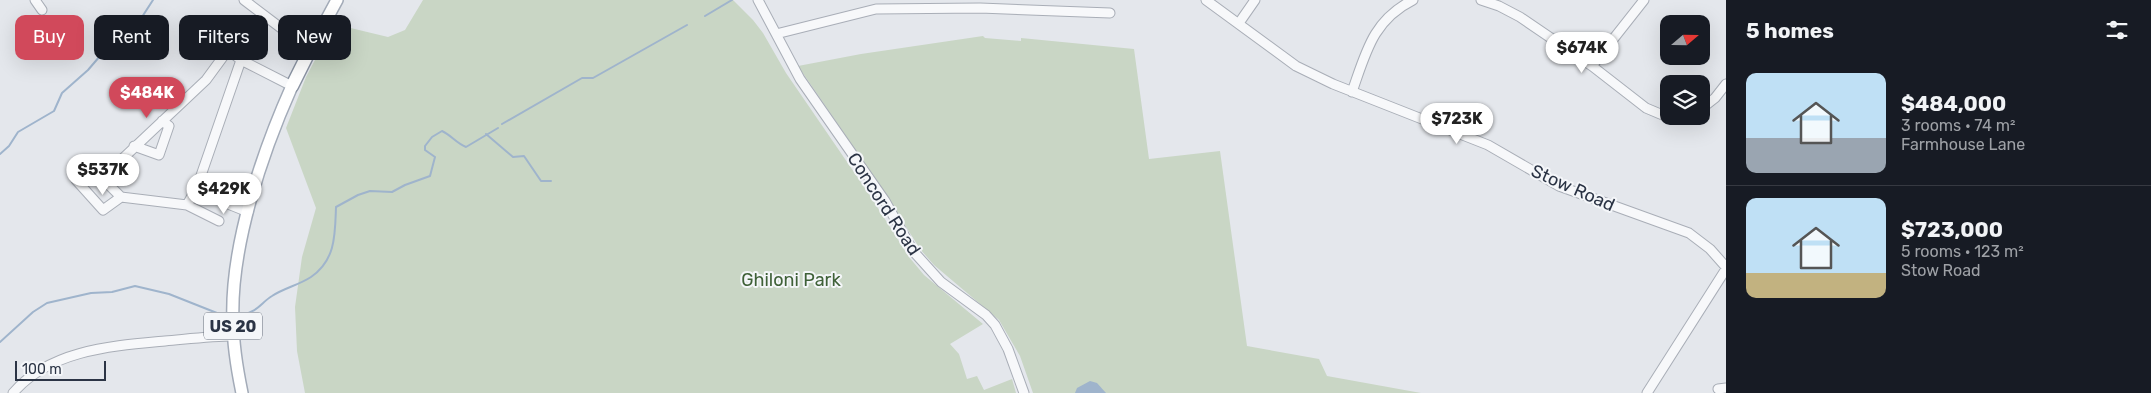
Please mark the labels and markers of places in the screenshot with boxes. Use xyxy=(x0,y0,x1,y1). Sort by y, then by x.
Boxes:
pin: $674K xyxy=(1547,32,1617,74)
pin: $484K xyxy=(112,76,182,119)
pin: $723K xyxy=(1422,102,1492,145)
pin: $537K xyxy=(68,154,138,196)
pin: $429K xyxy=(189,172,259,215)

